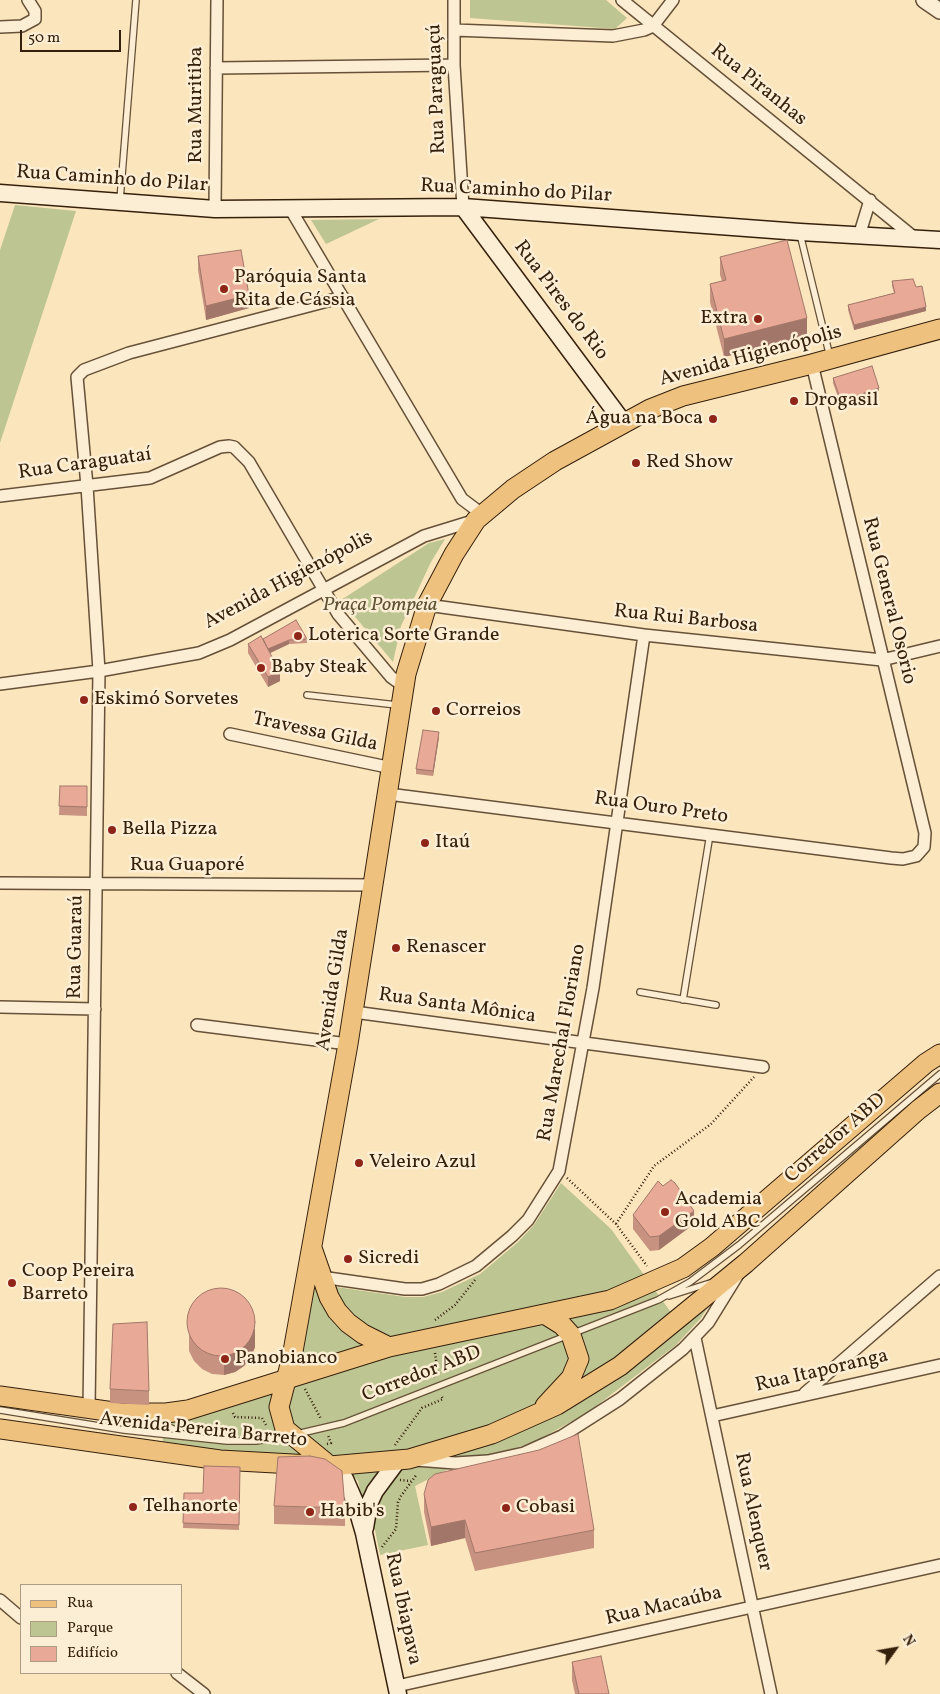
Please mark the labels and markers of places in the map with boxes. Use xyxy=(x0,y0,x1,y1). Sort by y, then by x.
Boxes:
place label: Paróquia Santa Rita de Cássia xyxy=(234,266,367,313)
marker: Paróquia Santa Rita de Cássia xyxy=(218,283,230,295)
place label: Extra xyxy=(700,307,748,331)
marker: Extra xyxy=(752,313,764,325)
place label: Drogasil xyxy=(804,389,878,413)
marker: Drogasil xyxy=(788,395,800,407)
place label: Água na Boca xyxy=(586,407,703,431)
marker: Água na Boca xyxy=(707,413,719,425)
place label: Red Show xyxy=(646,451,733,475)
marker: Red Show xyxy=(630,457,642,469)
place label: Loterica Sorte Grande xyxy=(308,624,499,648)
marker: Loterica Sorte Grande xyxy=(292,630,304,642)
place label: Baby Steak xyxy=(271,656,367,680)
marker: Baby Steak xyxy=(255,662,267,674)
place label: Eskimó Sorvetes xyxy=(94,688,239,712)
marker: Eskimó Sorvetes xyxy=(78,694,90,706)
place label: Correios xyxy=(446,699,521,723)
marker: Correios xyxy=(430,705,442,717)
place label: Bella Pizza xyxy=(122,818,217,842)
marker: Bella Pizza xyxy=(106,824,118,836)
place label: Itaú xyxy=(435,831,470,855)
marker: Itaú xyxy=(419,837,431,849)
place label: Renascer xyxy=(406,936,486,960)
marker: Renascer xyxy=(390,942,402,954)
place label: Veleiro Azul xyxy=(369,1151,476,1175)
marker: Veleiro Azul xyxy=(353,1157,365,1169)
place label: Academia Gold ABC xyxy=(675,1188,762,1235)
marker: Academia Gold ABC xyxy=(659,1206,671,1218)
place label: Sicredi xyxy=(358,1247,419,1271)
marker: Sicredi xyxy=(342,1253,354,1265)
place label: Coop Pereira Barreto xyxy=(22,1260,135,1307)
marker: Coop Pereira Barreto xyxy=(6,1277,18,1289)
place label: Panobianco xyxy=(235,1347,337,1371)
marker: Panobianco xyxy=(219,1353,231,1365)
place label: Telhanorte xyxy=(143,1495,238,1519)
place label: Cobasi xyxy=(516,1496,575,1520)
place label: Habib's xyxy=(320,1500,384,1524)
marker: Telhanorte xyxy=(127,1501,139,1513)
marker: Cobasi xyxy=(500,1502,512,1514)
marker: Habib's xyxy=(304,1506,316,1518)

